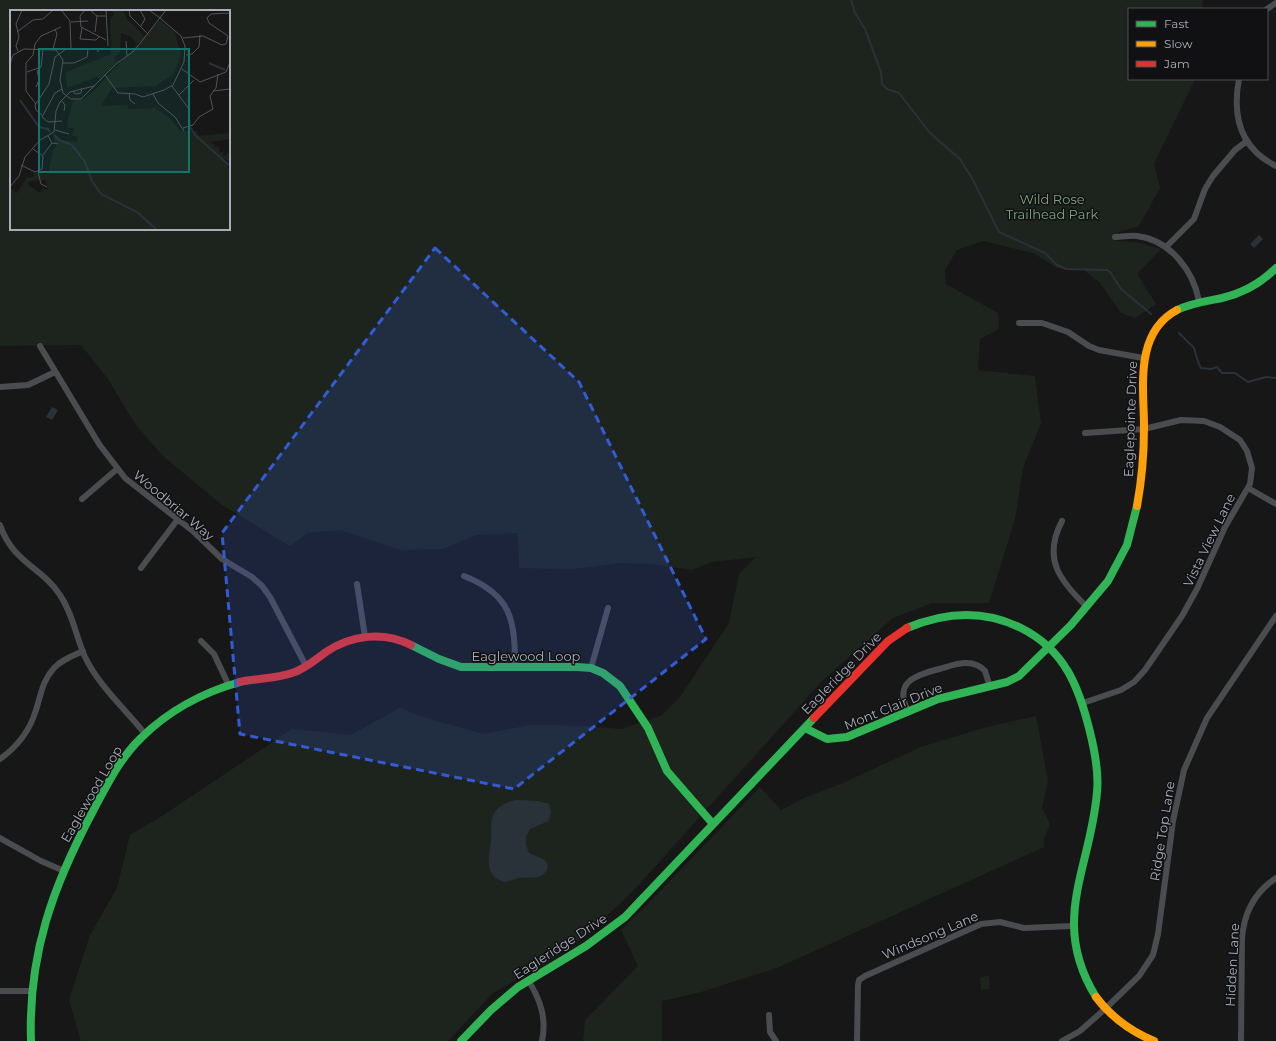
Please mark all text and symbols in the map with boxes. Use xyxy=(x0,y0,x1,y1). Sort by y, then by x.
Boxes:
legend xyxy=(1128,8,1268,80)
inset map xyxy=(10,10,230,230)
text: Fast xyxy=(1164,16,1189,31)
text: Slow xyxy=(1164,36,1193,51)
text: Jam xyxy=(1163,56,1190,71)
park label: Wild Rose Trailhead Park xyxy=(1006,191,1099,222)
street label: Eaglepointe Drive xyxy=(1120,361,1140,477)
street label: Woodbriar Way xyxy=(130,466,218,544)
street label: Vista View Lane xyxy=(1180,491,1239,589)
street label: Eagleridge Drive xyxy=(798,628,884,717)
street label: Eaglewood Loop xyxy=(472,648,581,664)
street label: Mont Clair Drive xyxy=(842,679,945,733)
street label: Eaglewood Loop xyxy=(57,743,125,845)
street label: Ridge Top Lane xyxy=(1146,780,1178,882)
street label: Windsong Lane xyxy=(880,907,981,962)
street label: Eagleridge Drive xyxy=(510,910,610,982)
street label: Hidden Lane xyxy=(1222,923,1242,1007)

